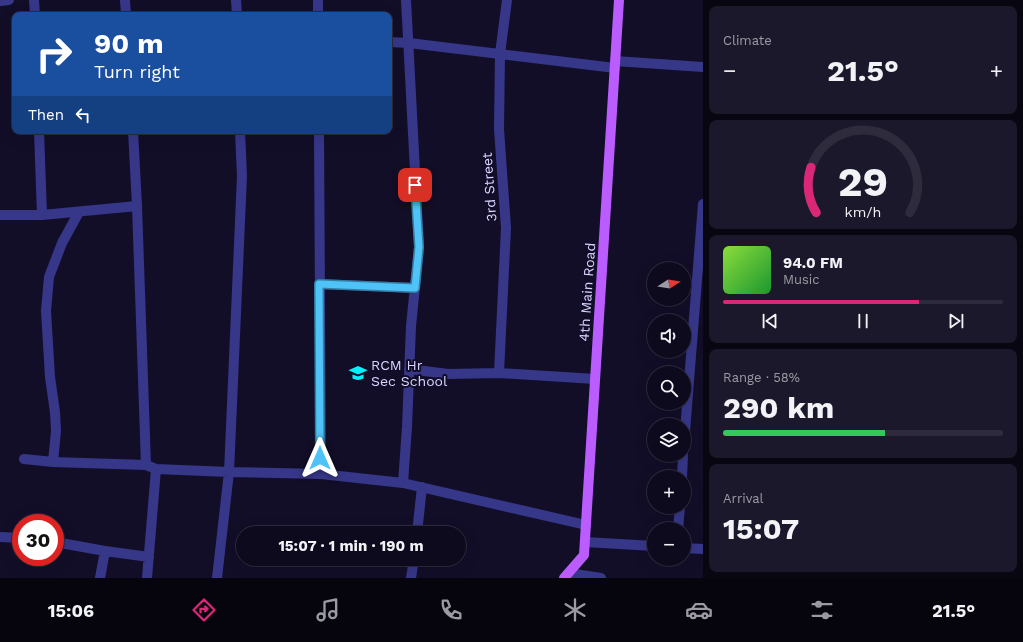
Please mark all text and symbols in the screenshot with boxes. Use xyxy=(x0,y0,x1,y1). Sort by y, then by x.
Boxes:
text: 90 m xyxy=(94,27,164,60)
icon: right xyxy=(28,28,80,80)
text: Climate xyxy=(723,33,772,48)
text: 21.5° xyxy=(827,53,899,88)
text: − xyxy=(723,58,736,83)
text: + xyxy=(990,58,1003,83)
text: Turn right xyxy=(94,61,180,82)
icon: left xyxy=(72,104,94,126)
text: Then xyxy=(28,106,64,124)
street label: 3rd Street xyxy=(479,152,499,222)
text: 29 xyxy=(838,156,888,205)
pin xyxy=(398,168,432,202)
icon: arrive xyxy=(404,174,426,196)
text: km/h xyxy=(845,203,881,219)
street label: 4th Main Road xyxy=(576,242,598,342)
text: 94.0 FM xyxy=(783,254,843,272)
north arrow xyxy=(647,262,691,306)
map controls xyxy=(647,262,691,566)
text: Music xyxy=(783,272,820,287)
icon: previous xyxy=(759,310,781,332)
icon: pause xyxy=(852,310,874,332)
icon: next xyxy=(945,310,967,332)
button: sound xyxy=(647,314,691,358)
place label: RCM Hr Sec School xyxy=(371,357,448,389)
school or university icon: RCM Hr Sec School xyxy=(348,363,368,383)
button: search xyxy=(647,366,691,410)
text: Range · 58% xyxy=(723,370,800,385)
text: 290 km xyxy=(723,390,834,425)
button: layers xyxy=(647,418,691,462)
position arrow xyxy=(299,437,341,479)
button: + xyxy=(647,470,691,514)
text: Arrival xyxy=(723,491,764,506)
text: 15:07 xyxy=(723,511,799,546)
speed limit sign: 30 xyxy=(12,514,64,566)
button: − xyxy=(647,522,691,566)
text: 15:07 · 1 min · 190 m xyxy=(278,537,424,555)
icon: directions xyxy=(190,596,218,624)
icon: music xyxy=(314,596,342,624)
icon: phone xyxy=(437,596,465,624)
icon: climate xyxy=(561,596,589,624)
icon: car xyxy=(685,596,713,624)
icon: filters xyxy=(808,596,836,624)
text: 15:06 xyxy=(48,600,94,621)
text: 21.5° xyxy=(932,600,975,621)

